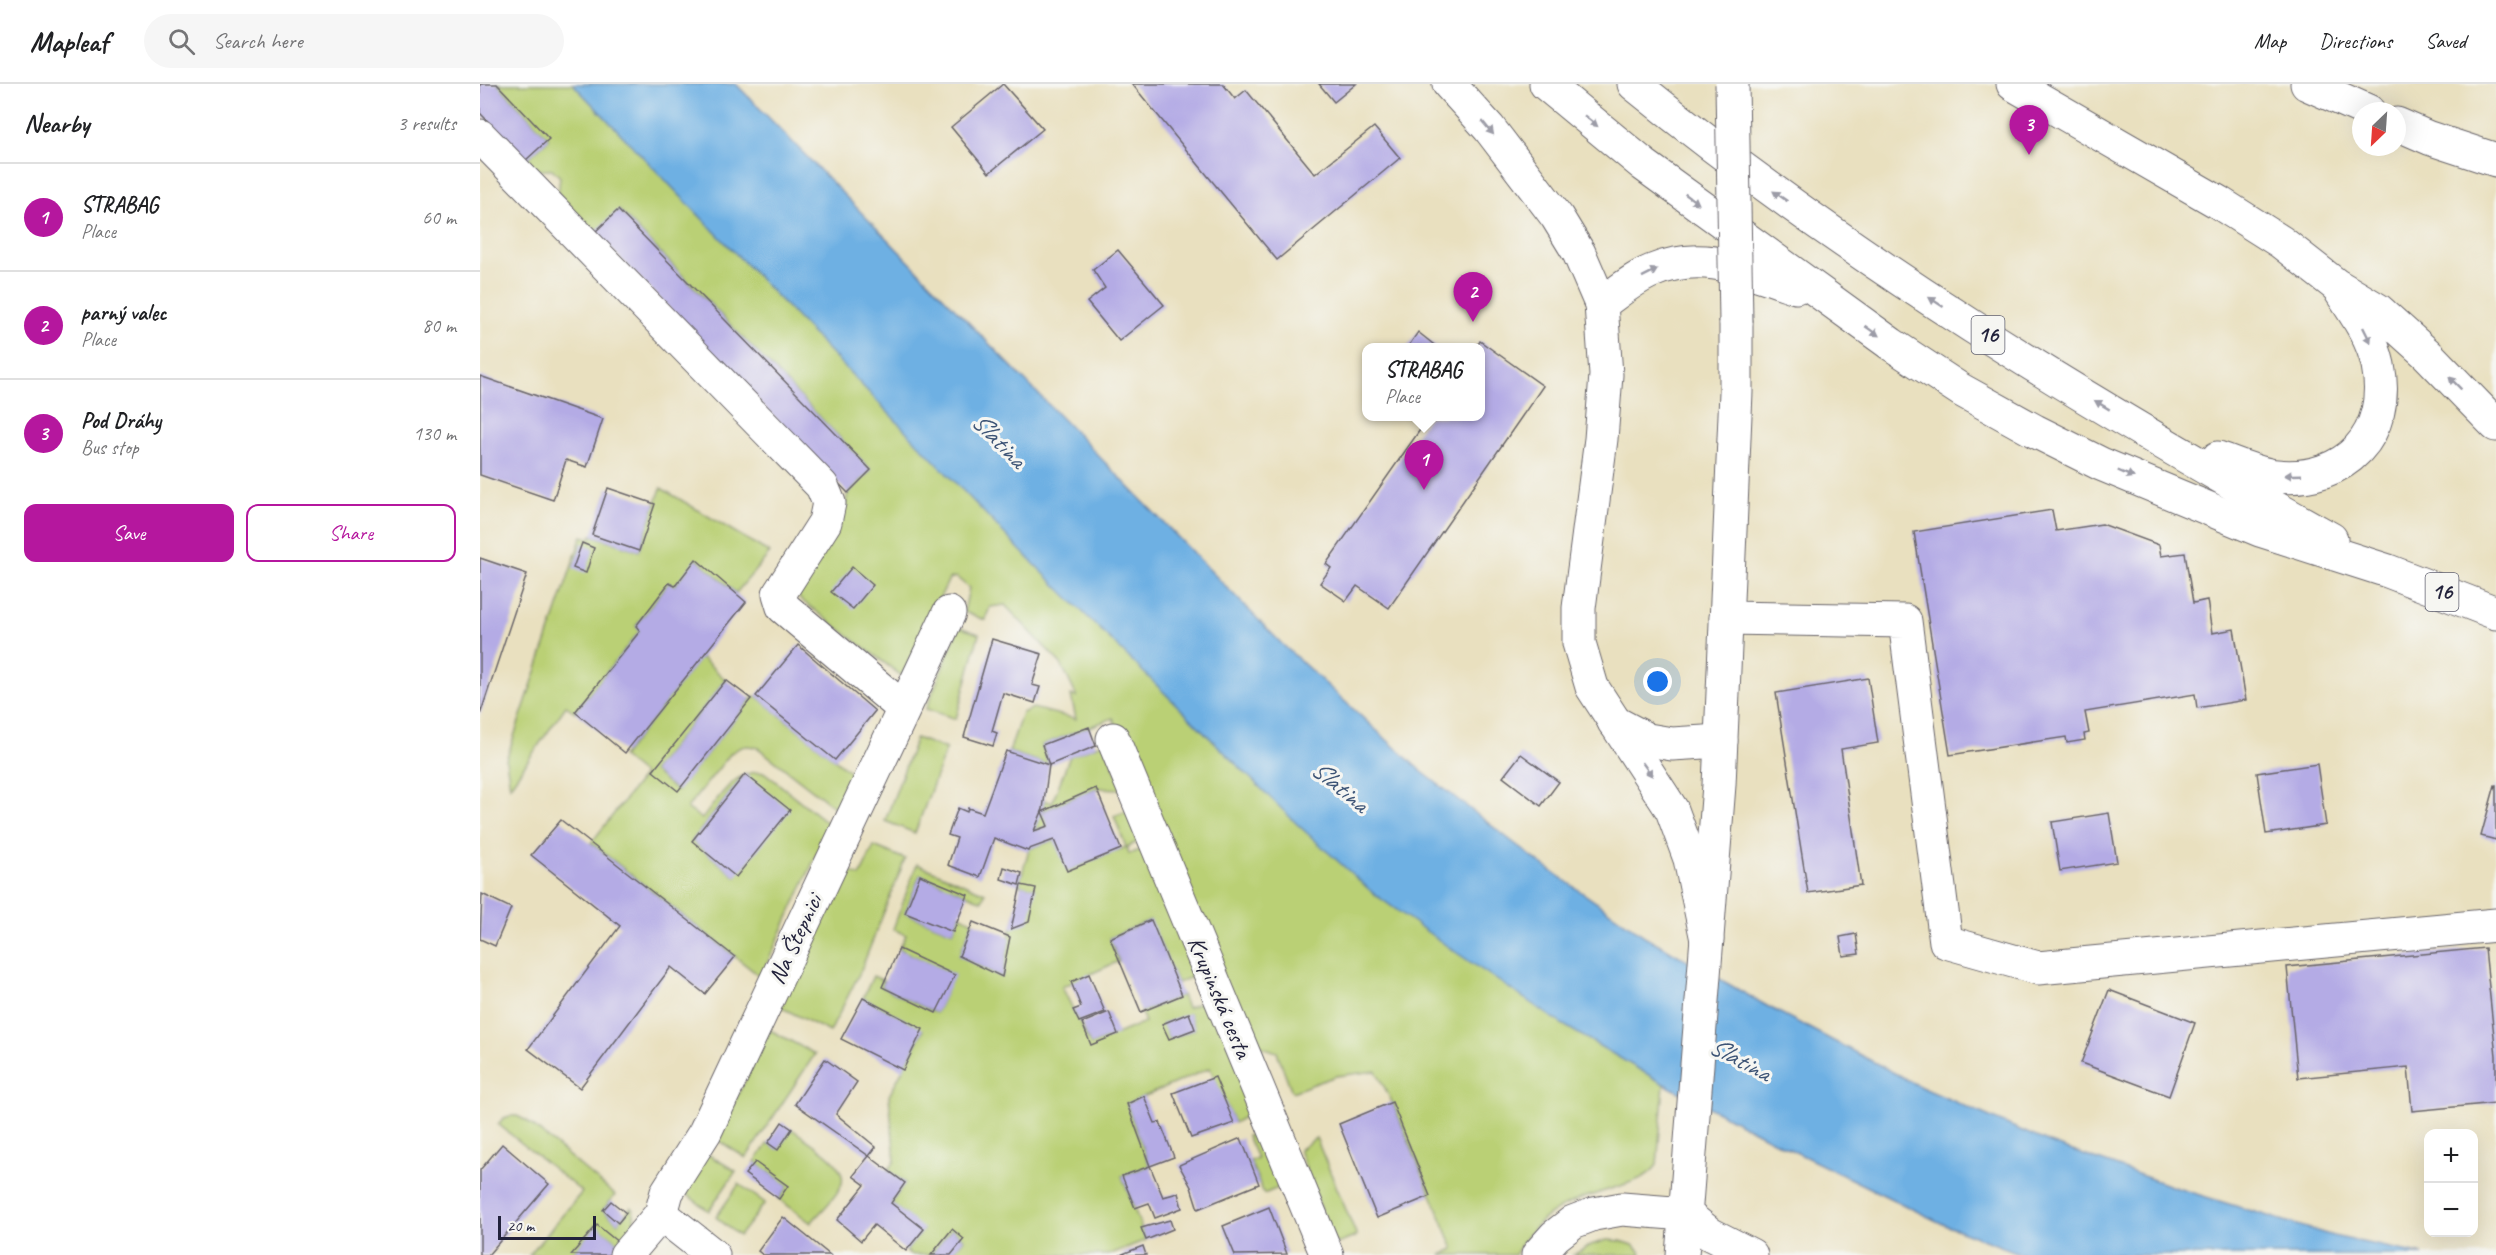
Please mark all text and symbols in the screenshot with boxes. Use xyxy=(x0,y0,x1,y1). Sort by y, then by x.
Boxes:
search box xyxy=(144,14,564,68)
text: Mapleaf xyxy=(30,24,108,59)
icon: search xyxy=(165,25,198,58)
text: Search here xyxy=(213,27,303,55)
text: Map xyxy=(2254,28,2286,54)
text: Directions xyxy=(2319,28,2392,54)
text: Saved xyxy=(2425,28,2466,54)
north arrow xyxy=(2352,102,2406,156)
pin: 3 xyxy=(2010,106,2048,155)
text: Nearby xyxy=(24,107,89,140)
text: 3 results xyxy=(397,111,456,136)
one-way arrow xyxy=(1583,115,1599,128)
one-way arrow xyxy=(1481,120,1494,135)
one-way arrow xyxy=(1773,190,1789,202)
text: STRABAG xyxy=(81,191,158,219)
one-way arrow xyxy=(1684,193,1699,205)
text: 1 xyxy=(39,205,48,230)
text: 60 m xyxy=(422,205,456,230)
text: Place xyxy=(81,219,116,244)
one-way arrow xyxy=(1641,268,1659,278)
pin: 2 xyxy=(1454,272,1492,322)
one-way arrow xyxy=(1928,296,1944,307)
text: parný valec xyxy=(81,299,167,327)
text: 2 xyxy=(39,313,48,338)
text: 80 m xyxy=(422,313,456,338)
road number: 16 xyxy=(1972,316,2004,354)
one-way arrow xyxy=(1864,325,1880,337)
one-way arrow xyxy=(2362,326,2372,344)
text: Place xyxy=(81,327,116,352)
popup xyxy=(1362,343,1485,421)
text: STRABAG xyxy=(1385,356,1462,384)
one-way arrow xyxy=(2448,376,2462,391)
text: Place xyxy=(1385,384,1420,409)
one-way arrow xyxy=(2094,399,2110,410)
water label: Slatina xyxy=(965,405,1036,477)
text: Pod Dráhy xyxy=(81,407,161,435)
text: 3 xyxy=(39,421,48,446)
text: 130 m xyxy=(413,421,456,446)
text: Bus stop xyxy=(81,435,139,460)
pin: 1 xyxy=(1404,440,1444,490)
one-way arrow xyxy=(2117,469,2135,479)
one-way arrow xyxy=(2284,471,2303,480)
button: Save xyxy=(24,504,234,562)
button: Share xyxy=(246,504,456,562)
road number: 16 xyxy=(2426,573,2458,611)
your location xyxy=(1643,667,1672,696)
water label: Slatina xyxy=(1305,753,1378,822)
one-way arrow xyxy=(1641,760,1653,776)
street label: Na Štepnici xyxy=(761,886,830,989)
street label: Krupinská cesta xyxy=(1181,932,1260,1064)
water label: Slatina xyxy=(1704,1029,1779,1090)
map controls xyxy=(2424,1129,2478,1237)
button: + xyxy=(2424,1129,2478,1183)
button: − xyxy=(2424,1183,2478,1237)
scale bar xyxy=(498,1213,596,1240)
text: 20 m xyxy=(507,1216,534,1236)

